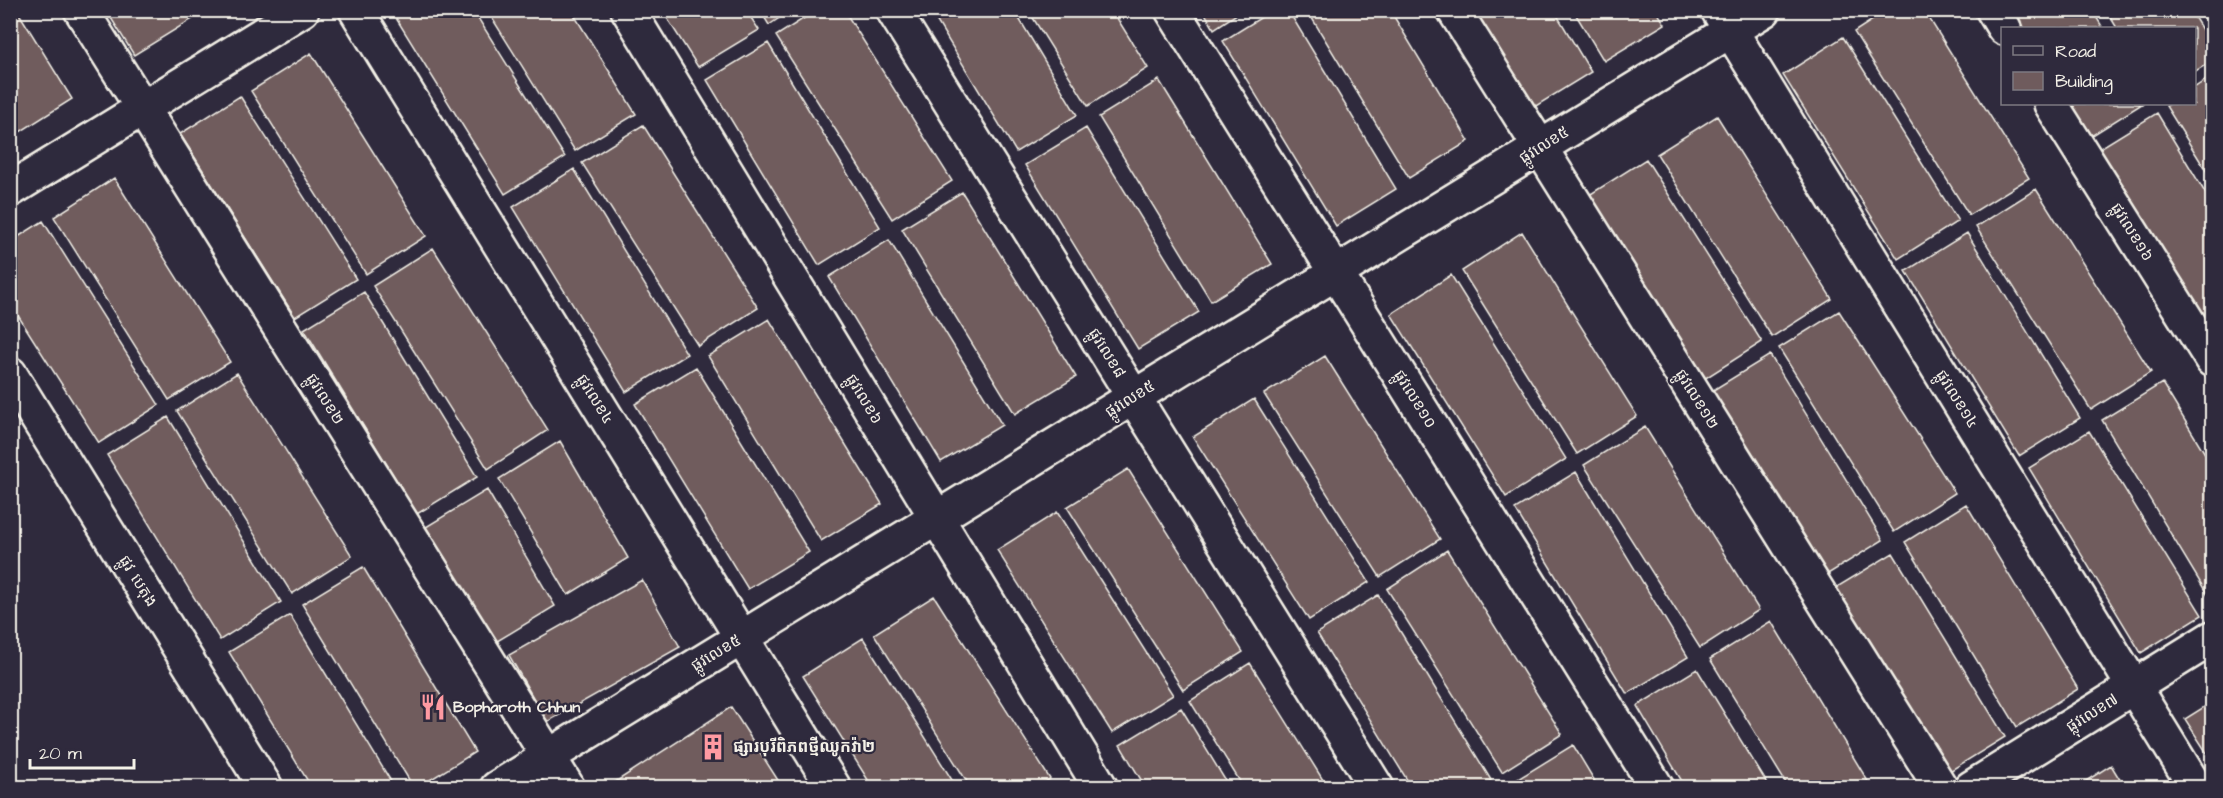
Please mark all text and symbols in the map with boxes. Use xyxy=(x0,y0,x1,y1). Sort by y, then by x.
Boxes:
legend xyxy=(2001,27,2196,105)
text: Road xyxy=(2055,39,2096,64)
text: Building xyxy=(2055,69,2113,95)
street label: ផ្លូវលេខ៥ xyxy=(1515,121,1575,171)
street label: ផ្លូវលេខ១៦ xyxy=(2103,198,2159,267)
street label: ផ្លូវលេខ៨ xyxy=(1081,324,1131,384)
street label: ផ្លូវលេខ១០ xyxy=(1386,365,1442,434)
street label: ផ្លូវលេខ១២ xyxy=(1668,365,1724,435)
street label: ផ្លូវលេខ១៤ xyxy=(1928,365,1984,434)
street label: ផ្លូវលេខ២ xyxy=(298,369,349,430)
street label: ផ្លូវលេខ៤ xyxy=(569,370,619,430)
street label: ផ្លូវលេខ៦ xyxy=(838,370,888,430)
street label: ផ្លូវលេខ៥ xyxy=(1101,375,1161,425)
street label: ផ្លូវ បេតុង xyxy=(111,551,162,612)
street label: ផ្លូវលេខ៥ xyxy=(687,629,747,679)
street label: ផ្លុវលេខ៧ xyxy=(2062,688,2124,741)
restaurant icon: Bopharoth Chhun xyxy=(418,692,448,722)
place label: Bopharoth Chhun xyxy=(453,696,580,718)
scale bar xyxy=(30,732,134,770)
building icon: ផ្សារបុរីពិភពថ្មីឈូកវ៉ា២ xyxy=(698,732,728,762)
place label: ផ្សារបុរីពិភពថ្មីឈូកវ៉ា២ xyxy=(733,736,875,758)
text: 20 m xyxy=(39,741,82,766)

